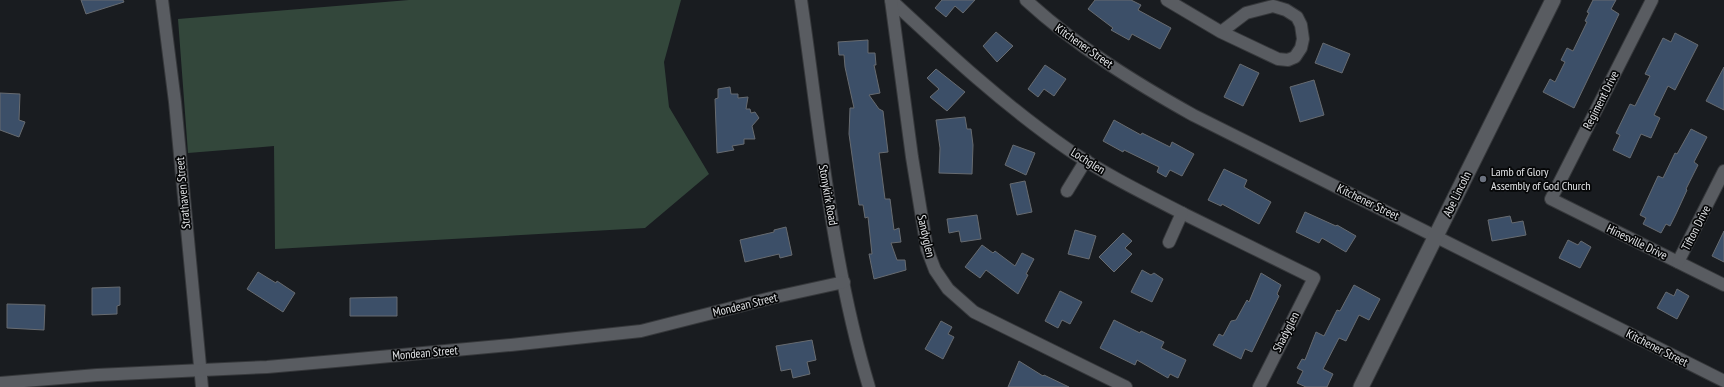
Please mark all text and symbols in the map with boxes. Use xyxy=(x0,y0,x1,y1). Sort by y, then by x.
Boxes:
street label: Kitchener Street xyxy=(1052,20,1117,71)
street label: Regiment Drive xyxy=(1579,68,1622,132)
street label: Lochglen xyxy=(1068,144,1108,177)
street label: Strathaven Street xyxy=(172,156,193,230)
street label: Stonykirk Road xyxy=(816,163,841,226)
place label: Lamb of Glory Assembly of God Church xyxy=(1491,164,1591,193)
street label: Abe Lincoln xyxy=(1439,169,1474,219)
marker: Lamb of Glory Assembly of God Church xyxy=(1478,174,1488,184)
street label: Kitchener Street xyxy=(1335,180,1402,223)
street label: Tifton Drive xyxy=(1678,203,1713,253)
street label: Sandyglen xyxy=(914,213,939,259)
street label: Hinesville Drive xyxy=(1605,220,1670,263)
street label: Mondean Street xyxy=(711,289,779,320)
street label: Shadyglen xyxy=(1269,309,1302,354)
street label: Kitchener Street xyxy=(1624,326,1691,370)
street label: Mondean Street xyxy=(392,342,459,363)

